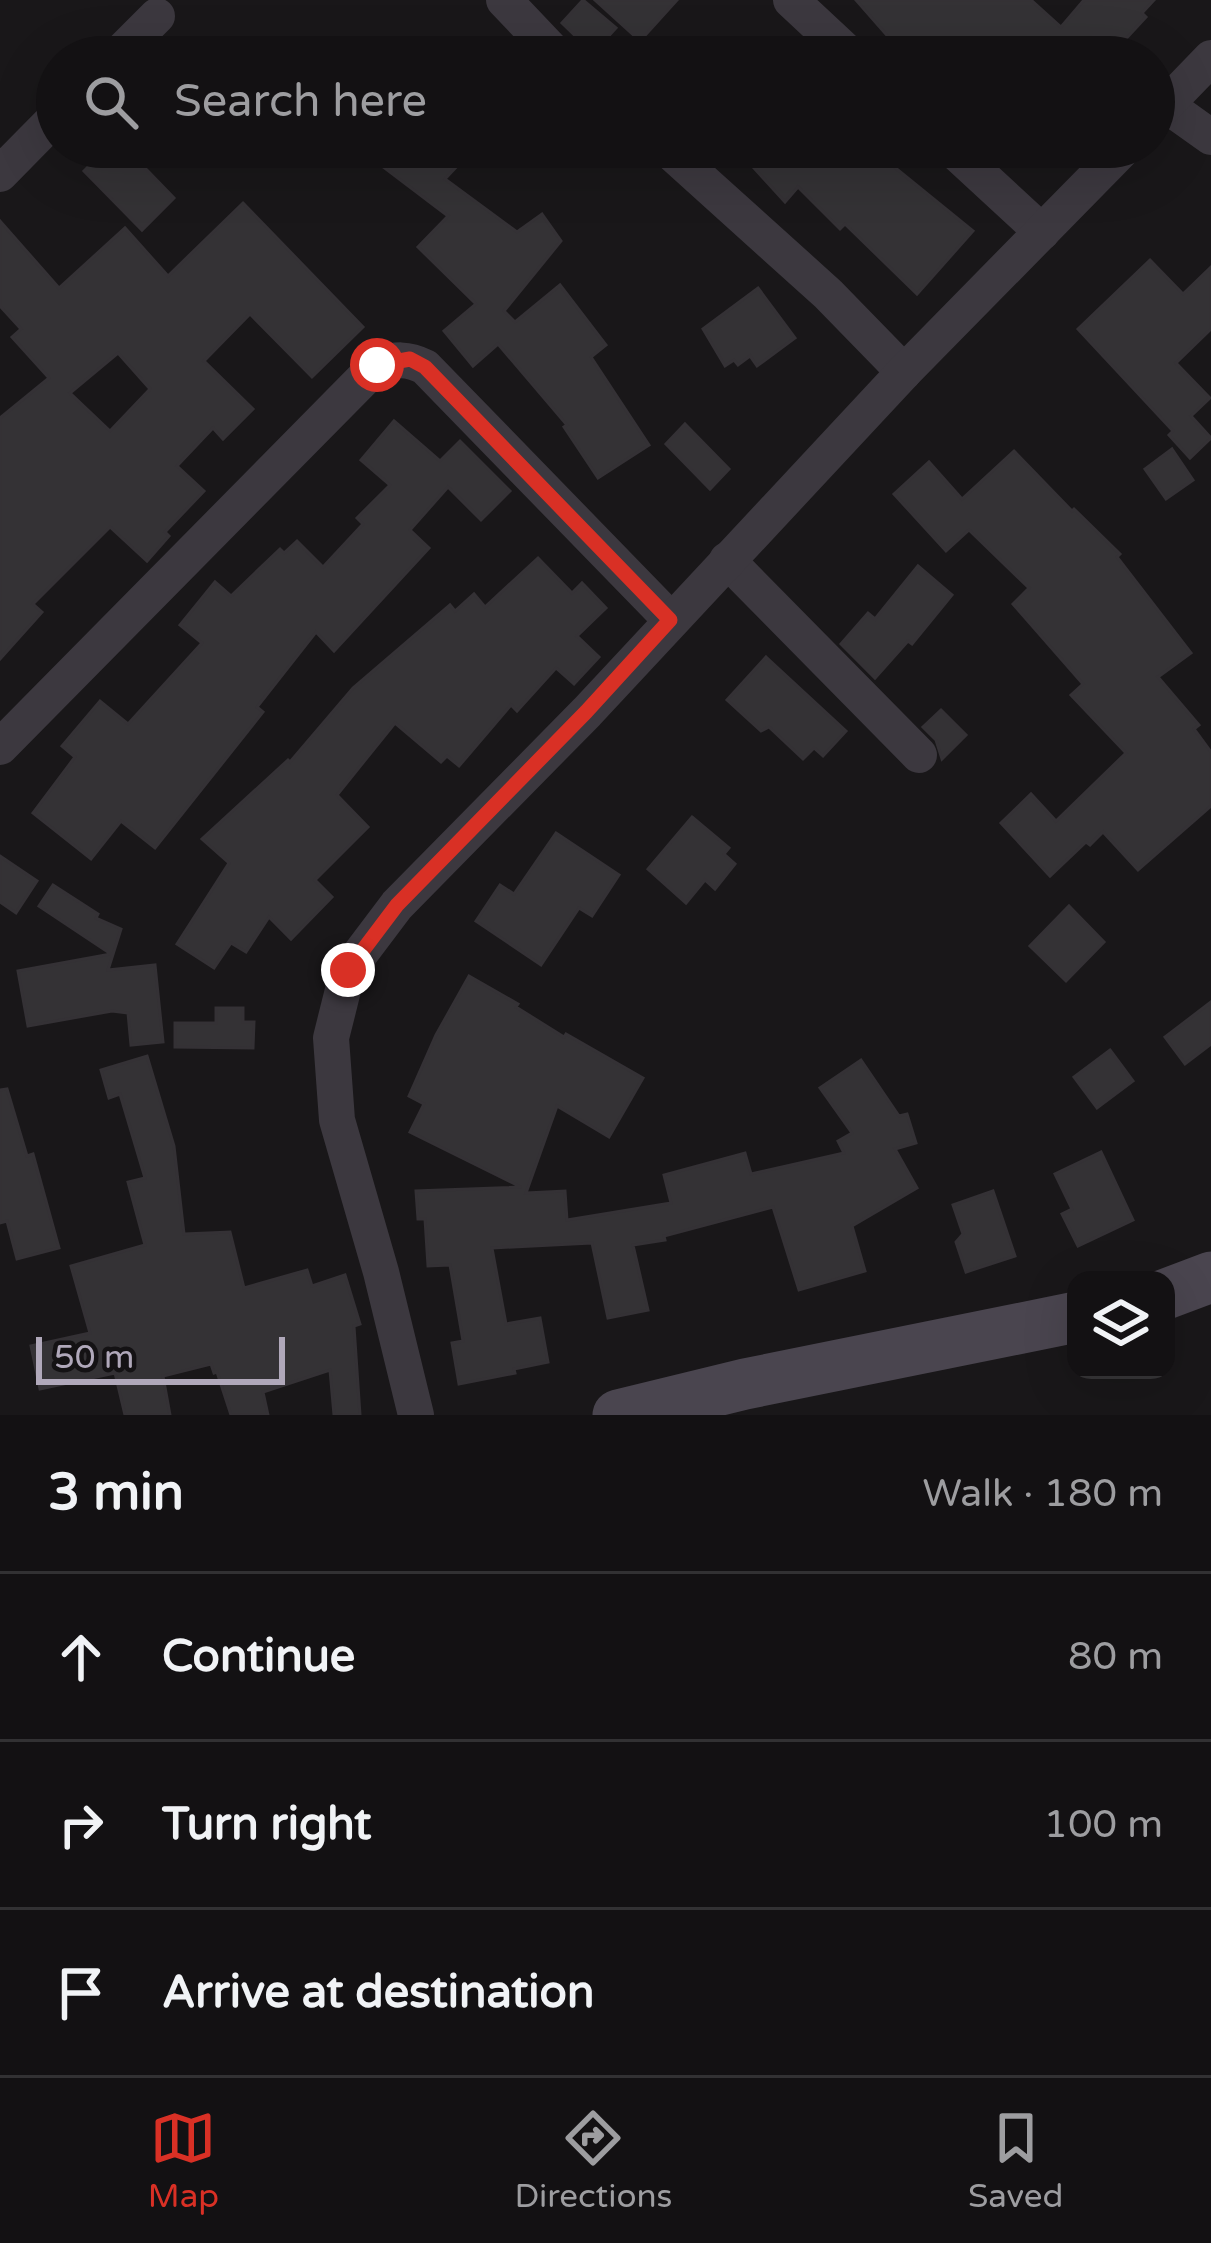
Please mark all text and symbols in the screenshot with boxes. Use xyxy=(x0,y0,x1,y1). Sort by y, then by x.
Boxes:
search box xyxy=(36,36,1175,168)
icon: search xyxy=(78,69,144,135)
text: Search here xyxy=(174,75,427,129)
route start xyxy=(350,338,404,392)
route end xyxy=(321,943,375,997)
map controls xyxy=(1067,1271,1175,1379)
button: layers xyxy=(1067,1271,1175,1379)
scale bar xyxy=(36,1331,285,1384)
text: 50 m xyxy=(54,1338,134,1377)
text: 3 min xyxy=(48,1462,184,1524)
text: Walk · 180 m xyxy=(922,1470,1163,1517)
icon: ahead xyxy=(48,1624,114,1690)
text: Continue xyxy=(162,1630,355,1684)
text: 80 m xyxy=(1068,1633,1163,1680)
icon: right xyxy=(48,1792,114,1858)
text: Turn right xyxy=(162,1798,371,1852)
text: 100 m xyxy=(1044,1801,1163,1848)
icon: arrive xyxy=(48,1960,114,2026)
text: Arrive at destination xyxy=(162,1966,594,2020)
tab: Map xyxy=(148,2105,219,2216)
tab: Directions xyxy=(515,2105,672,2216)
tab: Saved xyxy=(968,2105,1063,2216)

